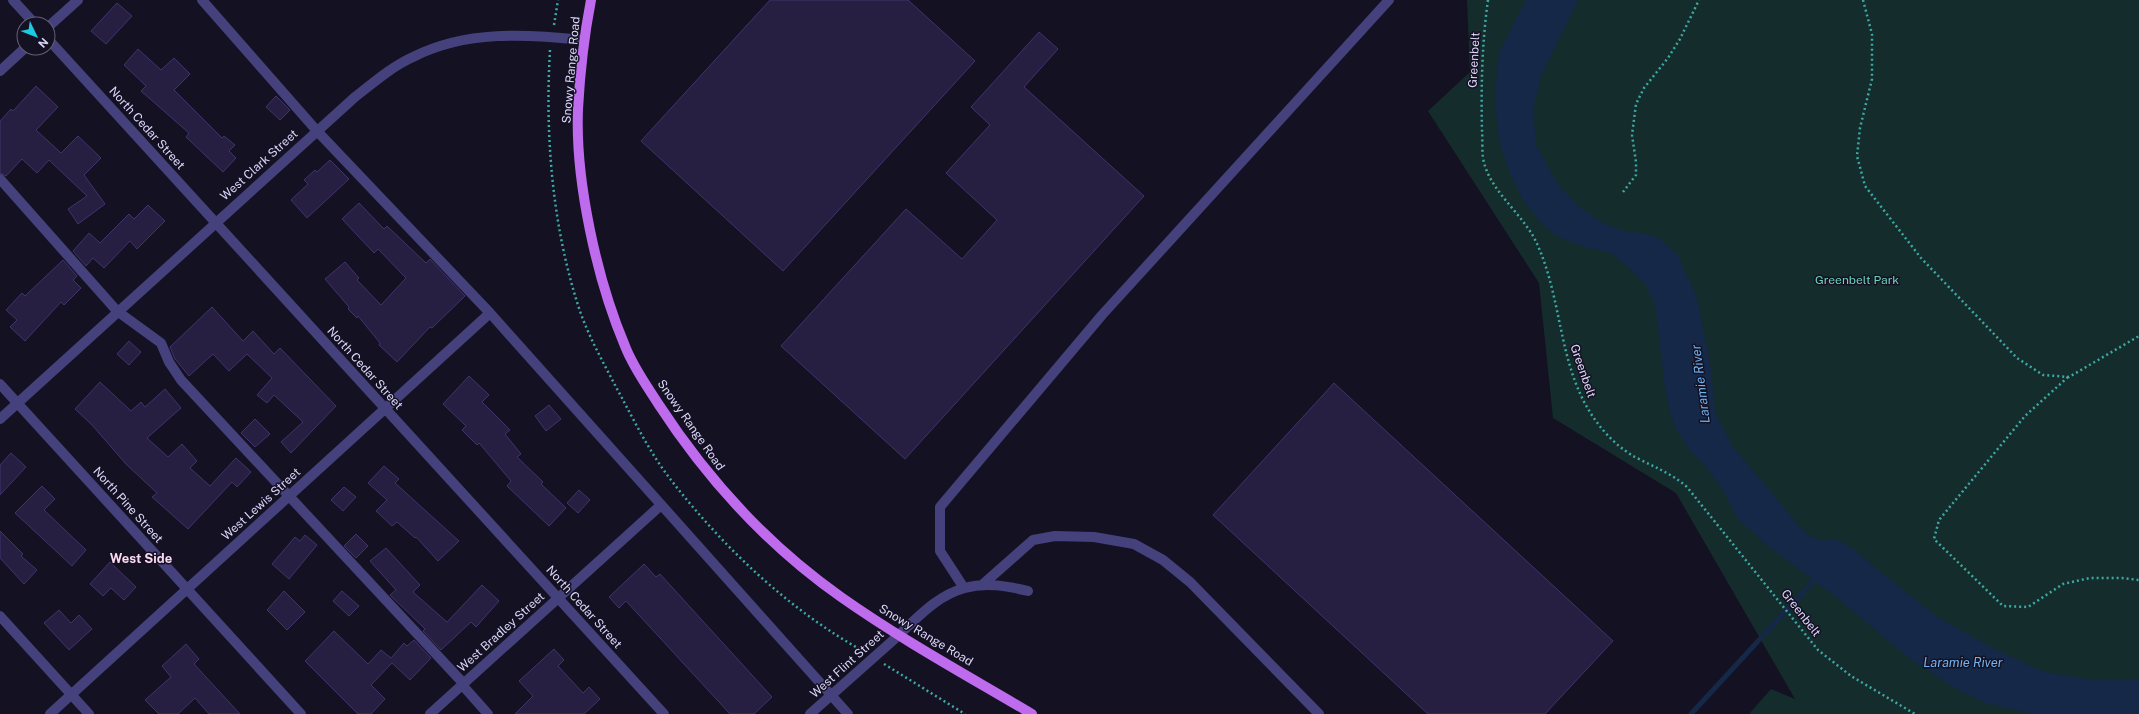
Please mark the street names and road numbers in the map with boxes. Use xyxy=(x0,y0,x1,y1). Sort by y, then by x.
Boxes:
street label: Snowy Range Road xyxy=(559,16,583,124)
street label: Greenbelt xyxy=(1466,31,1482,88)
street label: North Cedar Street xyxy=(106,84,188,172)
street label: West Clark Street xyxy=(218,126,301,203)
street label: North Cedar Street xyxy=(324,324,406,412)
street label: Greenbelt xyxy=(1567,342,1599,400)
street label: Snowy Range Road xyxy=(654,377,728,473)
street label: North Pine Street xyxy=(90,464,166,546)
street label: West Lewis Street xyxy=(219,465,303,543)
street label: North Cedar Street xyxy=(543,563,625,651)
street label: Greenbelt xyxy=(1778,587,1824,640)
street label: West Bradley Street xyxy=(455,589,548,675)
street label: Snowy Range Road xyxy=(876,601,976,669)
street label: West Flint Street xyxy=(807,627,887,701)

